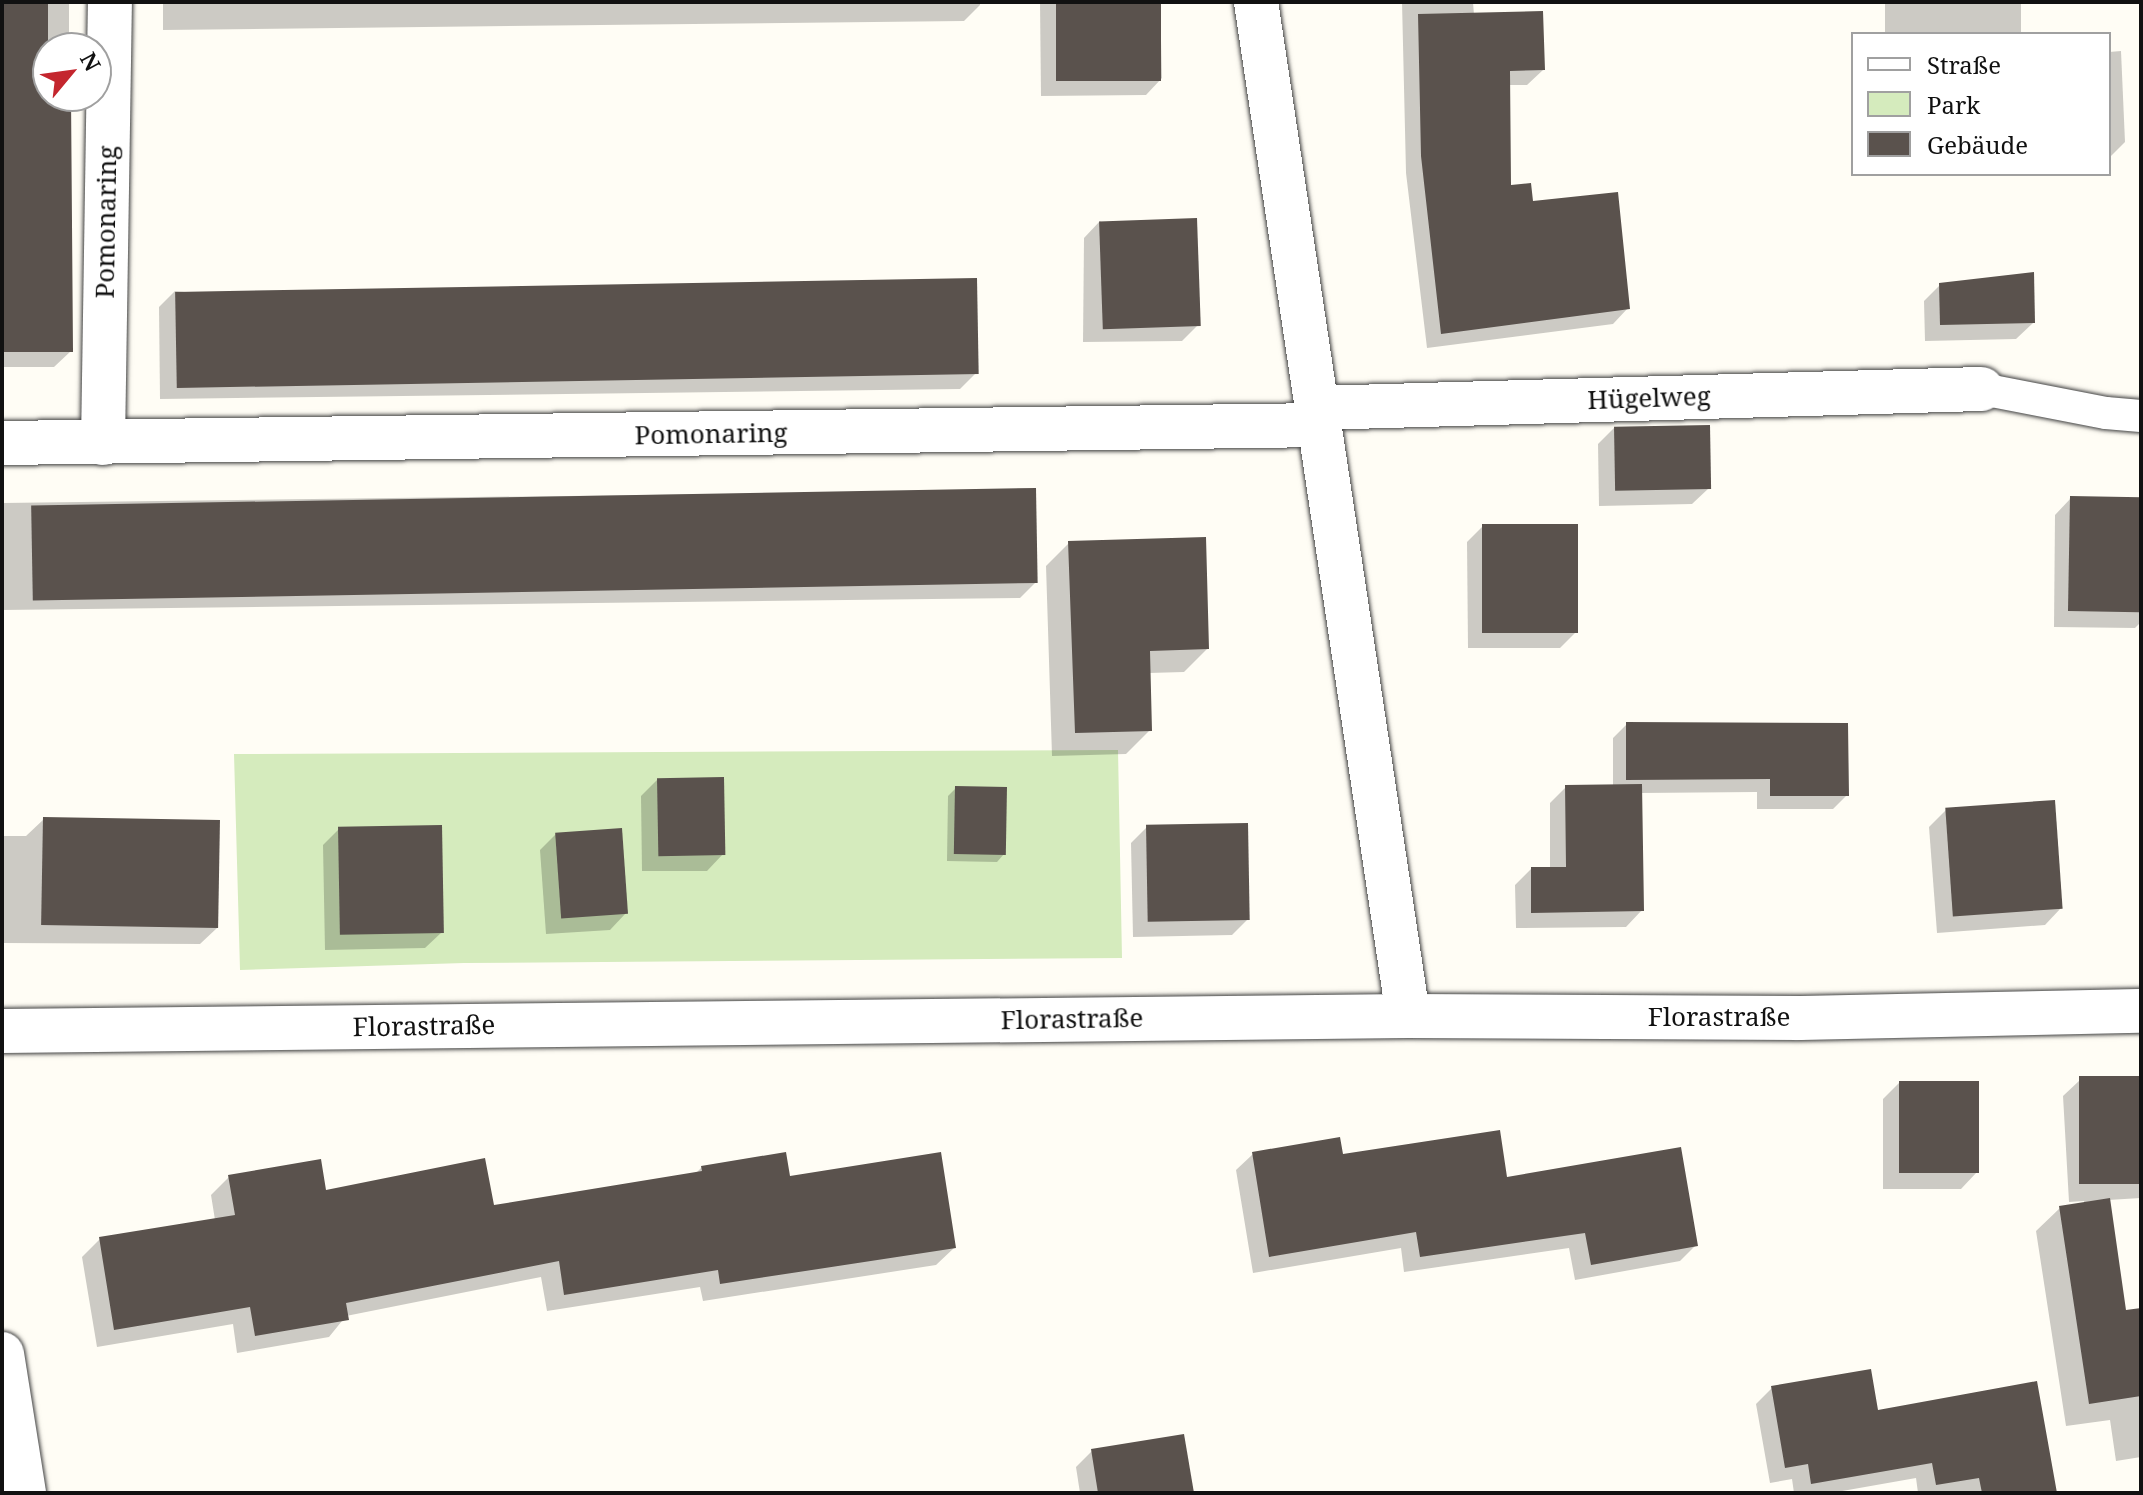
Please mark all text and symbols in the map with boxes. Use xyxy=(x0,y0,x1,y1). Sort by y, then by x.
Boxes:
north arrow xyxy=(32,32,112,112)
legend xyxy=(1851,32,2111,176)
text: N xyxy=(74,46,109,76)
text: Straße xyxy=(1927,48,2001,81)
text: Park xyxy=(1927,88,1980,121)
text: Gebäude xyxy=(1927,128,2028,161)
street label: Pomonaring xyxy=(89,145,123,299)
street label: Hügelweg xyxy=(1587,380,1711,416)
street label: Pomonaring xyxy=(634,417,788,451)
street label: Florastraße xyxy=(1648,1001,1790,1033)
street label: Florastraße xyxy=(1000,1002,1144,1036)
street label: Florastraße xyxy=(352,1009,496,1043)

